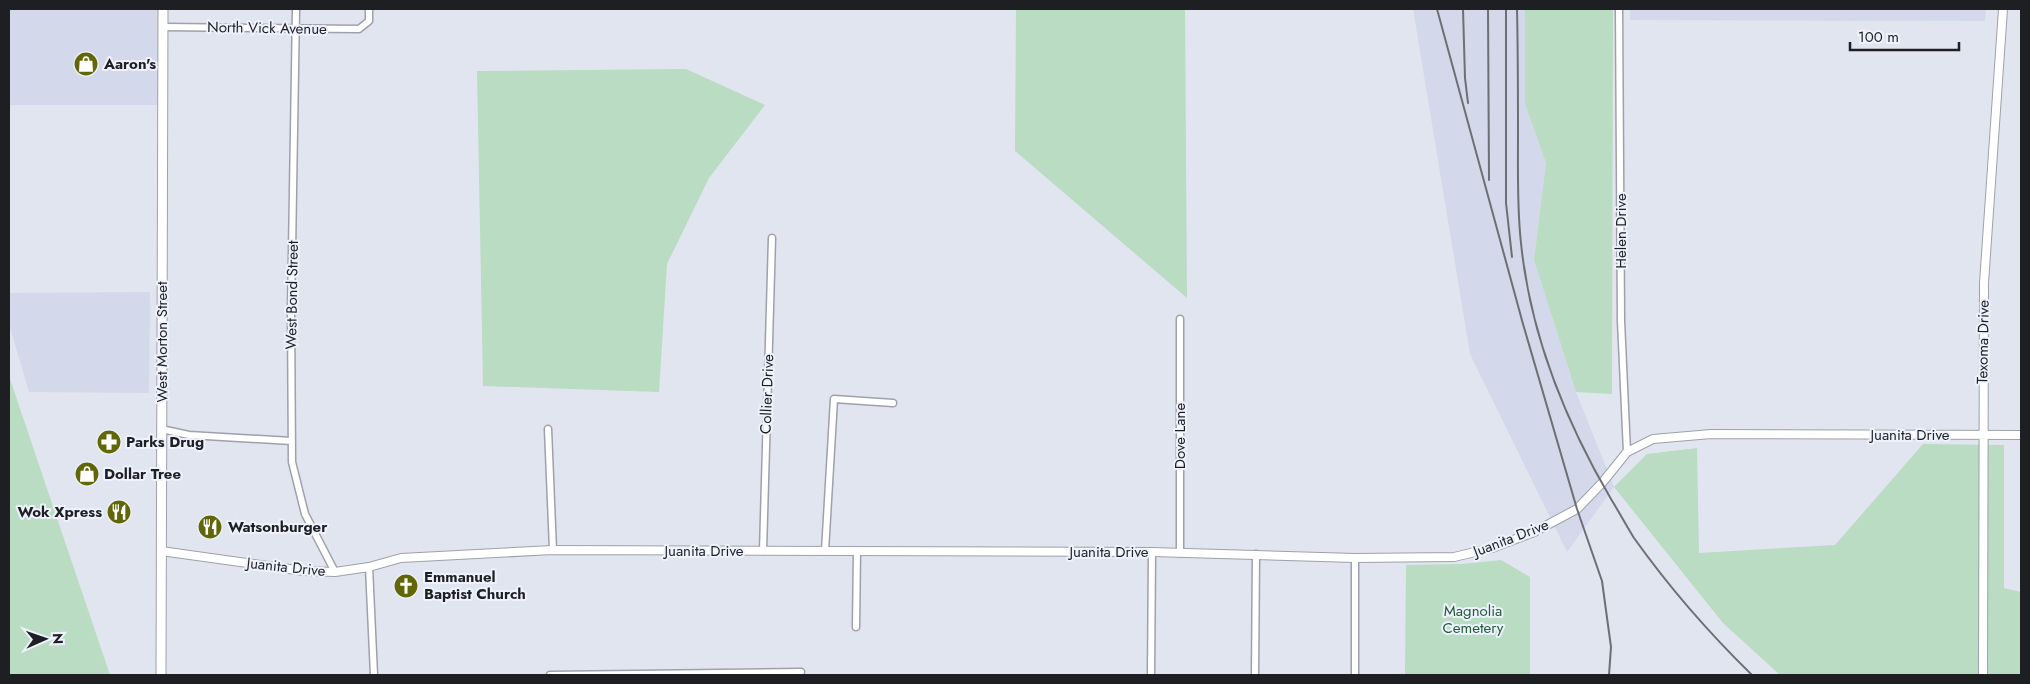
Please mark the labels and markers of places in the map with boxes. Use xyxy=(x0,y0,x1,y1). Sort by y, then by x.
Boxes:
shop icon: Aaron's xyxy=(73,51,99,77)
place label: Aaron's xyxy=(103,53,156,75)
pharmacy icon: Parks Drug xyxy=(96,429,122,455)
place label: Parks Drug xyxy=(126,431,204,453)
shop icon: Dollar Tree xyxy=(74,461,100,487)
place label: Dollar Tree xyxy=(104,463,181,485)
restaurant icon: Wok Xpress xyxy=(106,499,132,525)
place label: Wok Xpress xyxy=(17,501,102,523)
restaurant icon: Watsonburger xyxy=(197,514,223,540)
place label: Watsonburger xyxy=(228,516,328,538)
place label: Emmanuel Baptist Church xyxy=(424,566,526,605)
church icon: Emmanuel Baptist Church xyxy=(393,573,419,599)

